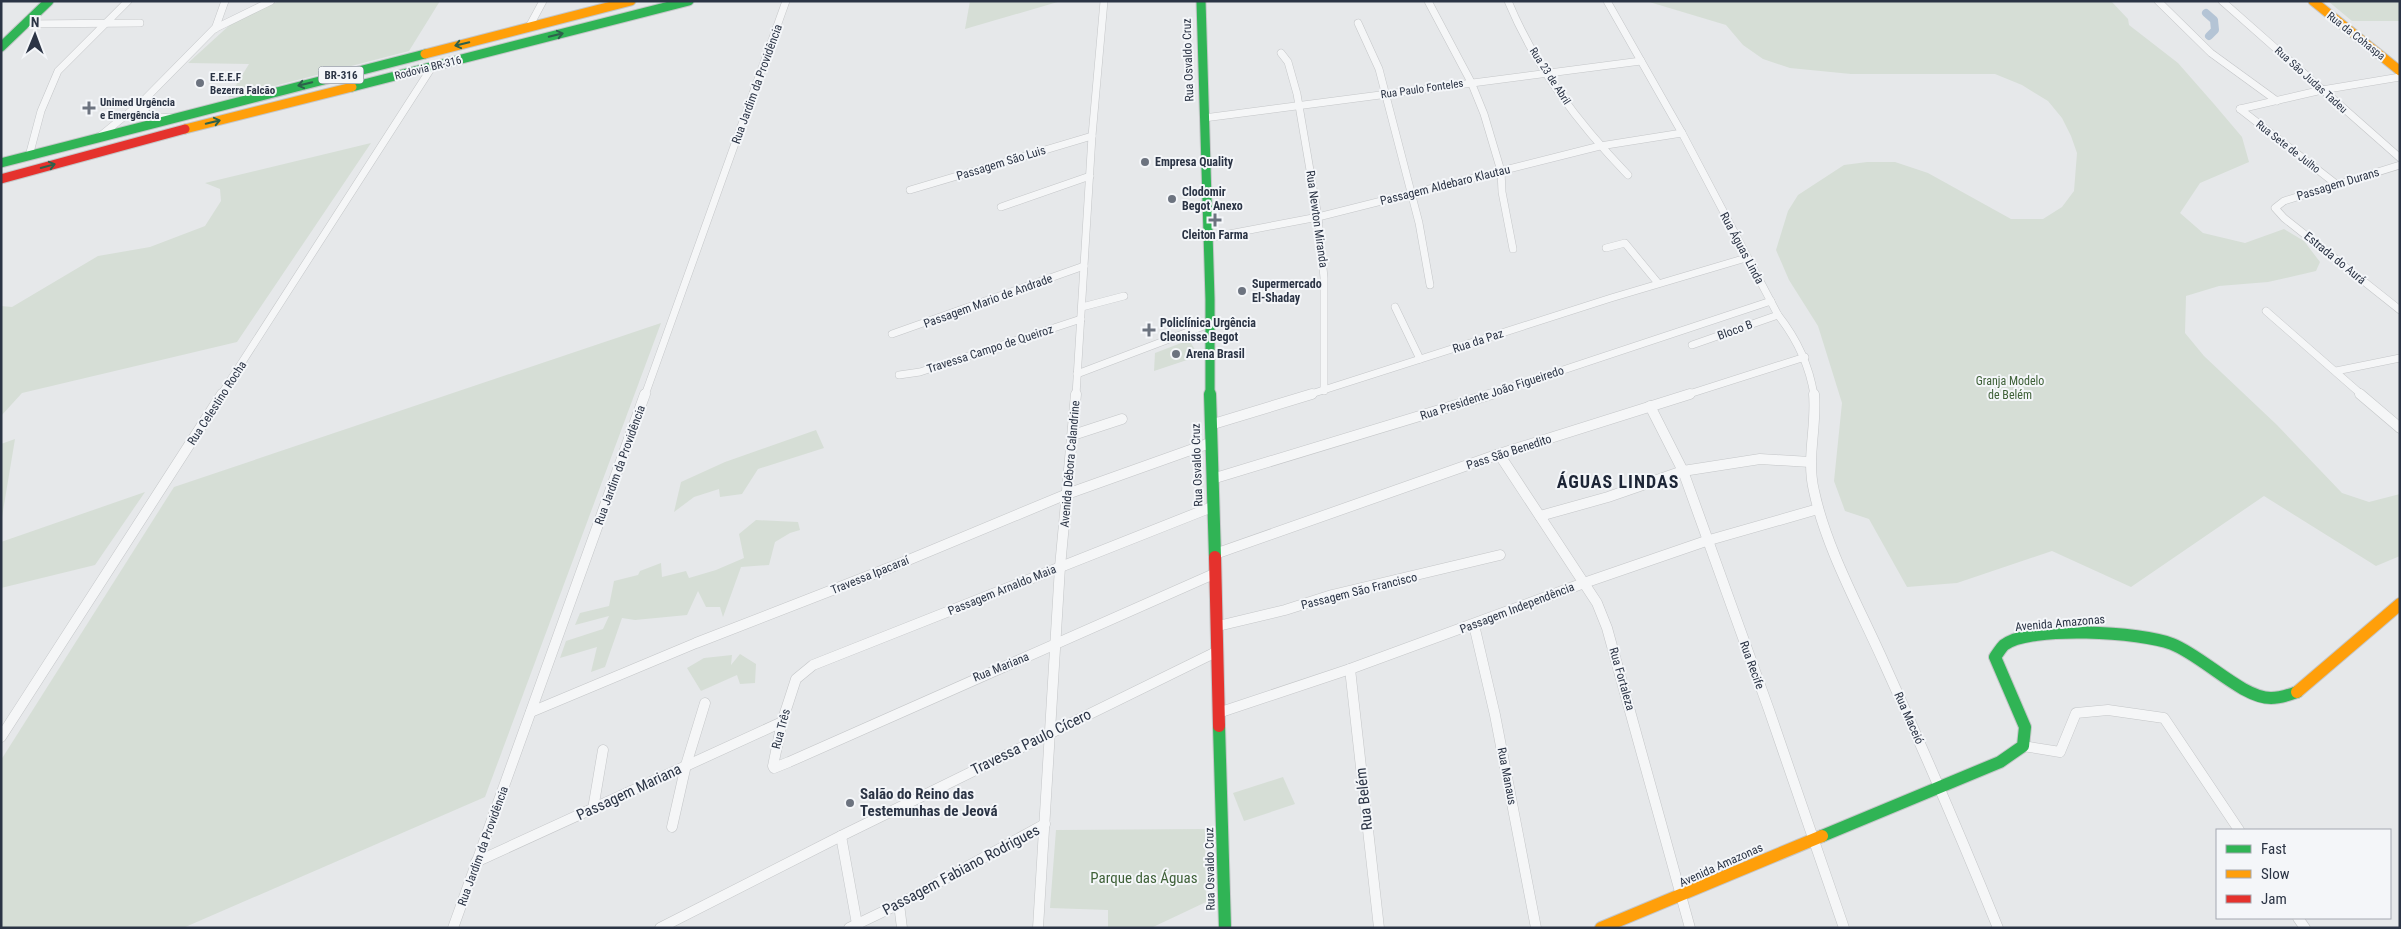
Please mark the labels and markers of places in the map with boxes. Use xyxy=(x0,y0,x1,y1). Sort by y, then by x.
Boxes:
place label: E.E.E.F Bezerra Falcão xyxy=(210,71,276,97)
marker: E.E.E.F Bezerra Falcão xyxy=(194,77,206,89)
place label: Unimed Urgência e Emergência xyxy=(100,96,175,122)
marker: Unimed Urgência e Emergência xyxy=(82,101,96,115)
place label: Empresa Quality xyxy=(1155,155,1234,169)
marker: Empresa Quality xyxy=(1139,156,1151,168)
place label: Clodomir Begot Anexo xyxy=(1182,185,1243,213)
marker: Clodomir Begot Anexo xyxy=(1166,193,1178,205)
marker: Cleiton Farma xyxy=(1209,214,1221,226)
place label: Cleiton Farma xyxy=(1182,228,1249,242)
place label: Supermercado El-Shaday xyxy=(1252,277,1322,305)
marker: Supermercado El-Shaday xyxy=(1236,285,1248,297)
place label: Policlínica Urgência Cleonisse Begot xyxy=(1160,316,1256,344)
marker: Policlínica Urgência Cleonisse Begot xyxy=(1142,323,1156,337)
place label: Arena Brasil xyxy=(1186,347,1245,361)
marker: Arena Brasil xyxy=(1170,348,1182,360)
place label: Salão do Reino das Testemunhas de Jeová xyxy=(860,785,998,820)
marker: Salão do Reino das Testemunhas de Jeová xyxy=(844,797,856,809)

